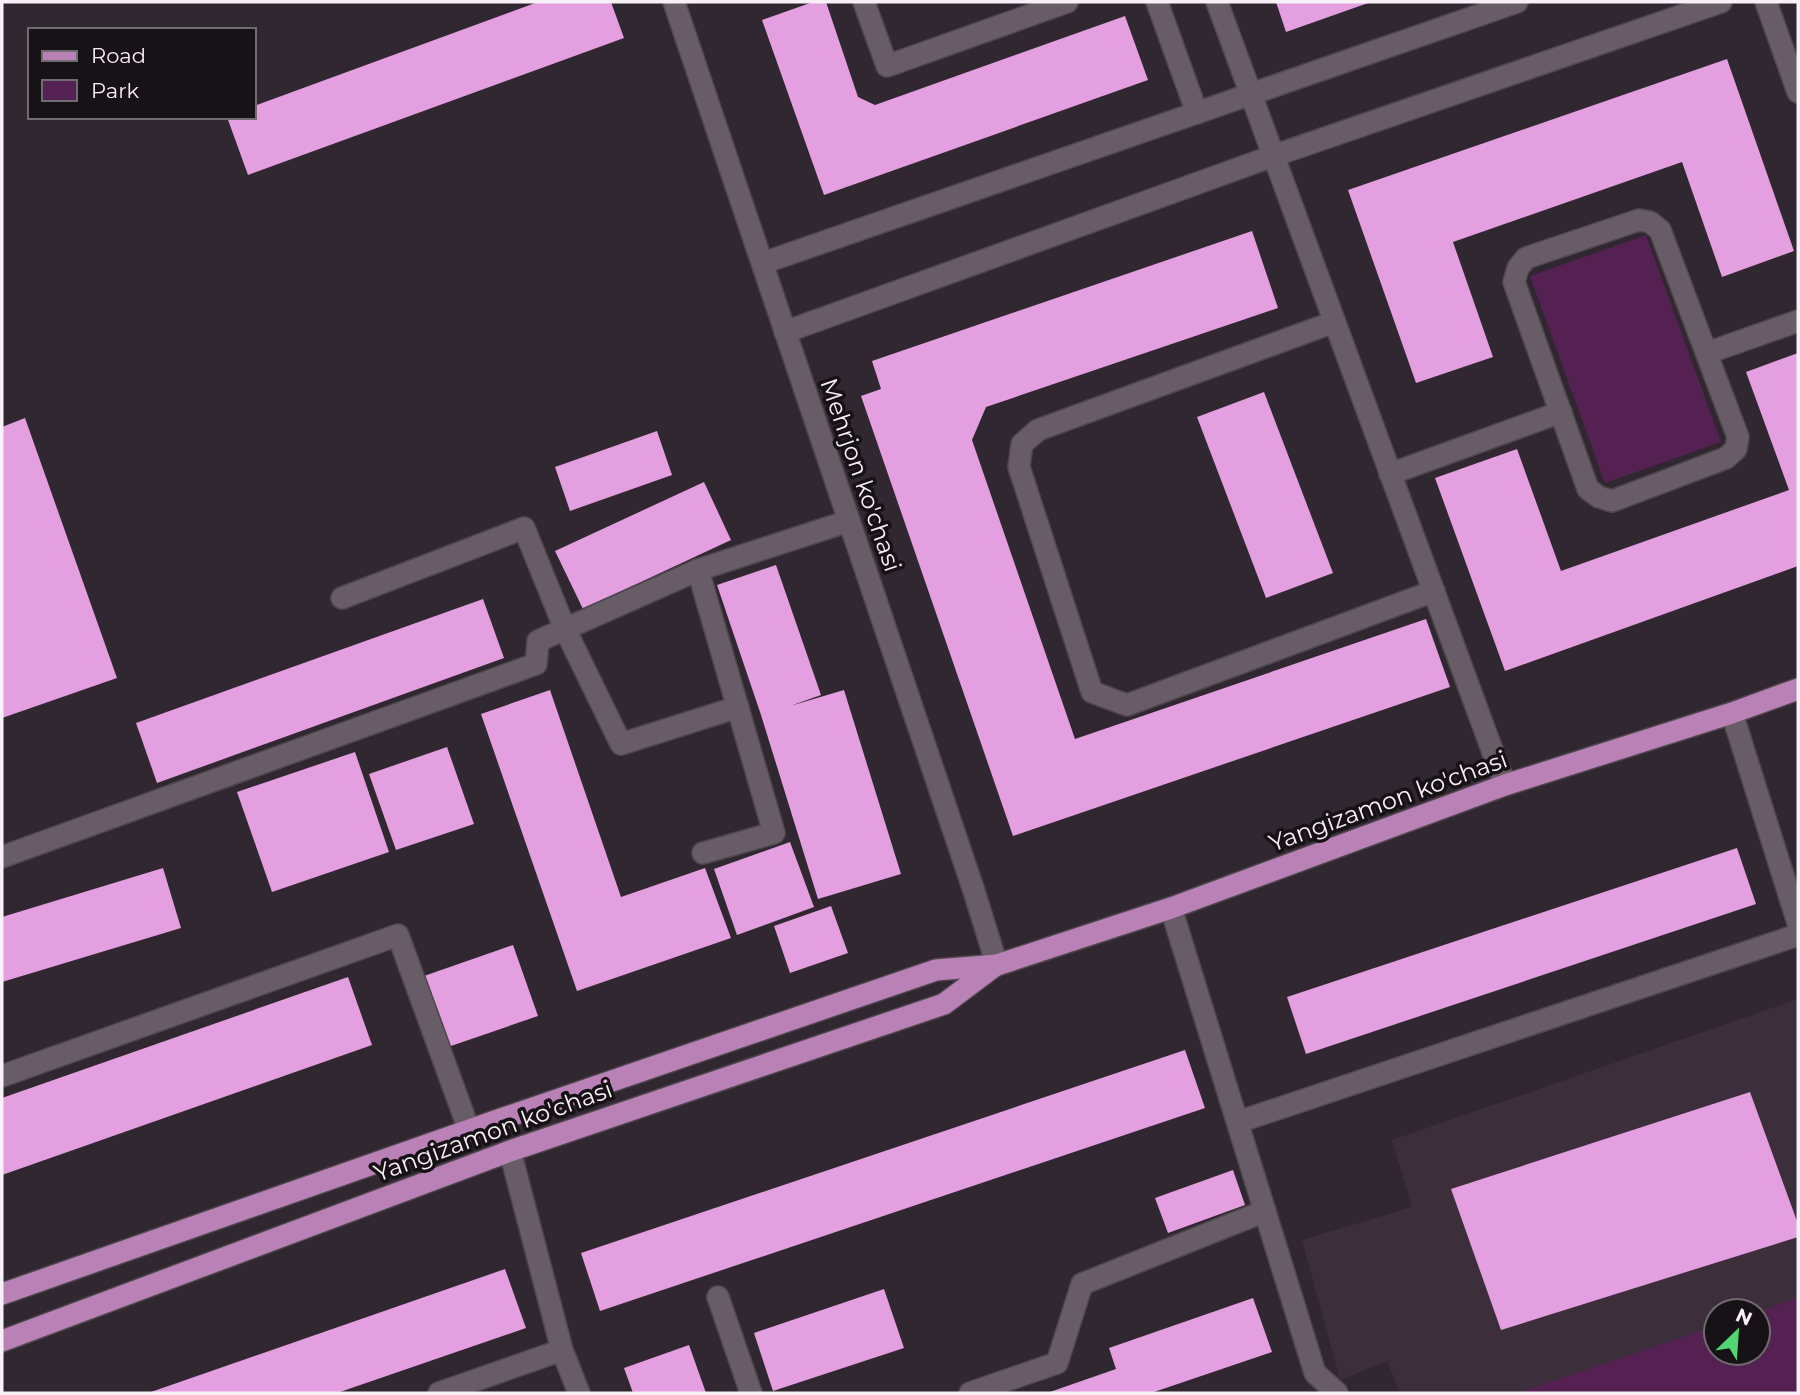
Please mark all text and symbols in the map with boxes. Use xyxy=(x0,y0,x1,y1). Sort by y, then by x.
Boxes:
legend xyxy=(28,28,256,119)
text: Road xyxy=(91,43,146,68)
text: Park xyxy=(91,78,139,103)
street label: Mehrjon ko'chasi xyxy=(814,375,908,575)
street label: Yangizamon ko'chasi xyxy=(1265,744,1511,858)
street label: Yangizamon ko'chasi xyxy=(370,1074,616,1188)
north arrow xyxy=(1702,1297,1772,1367)
text: N xyxy=(1732,1303,1756,1331)

